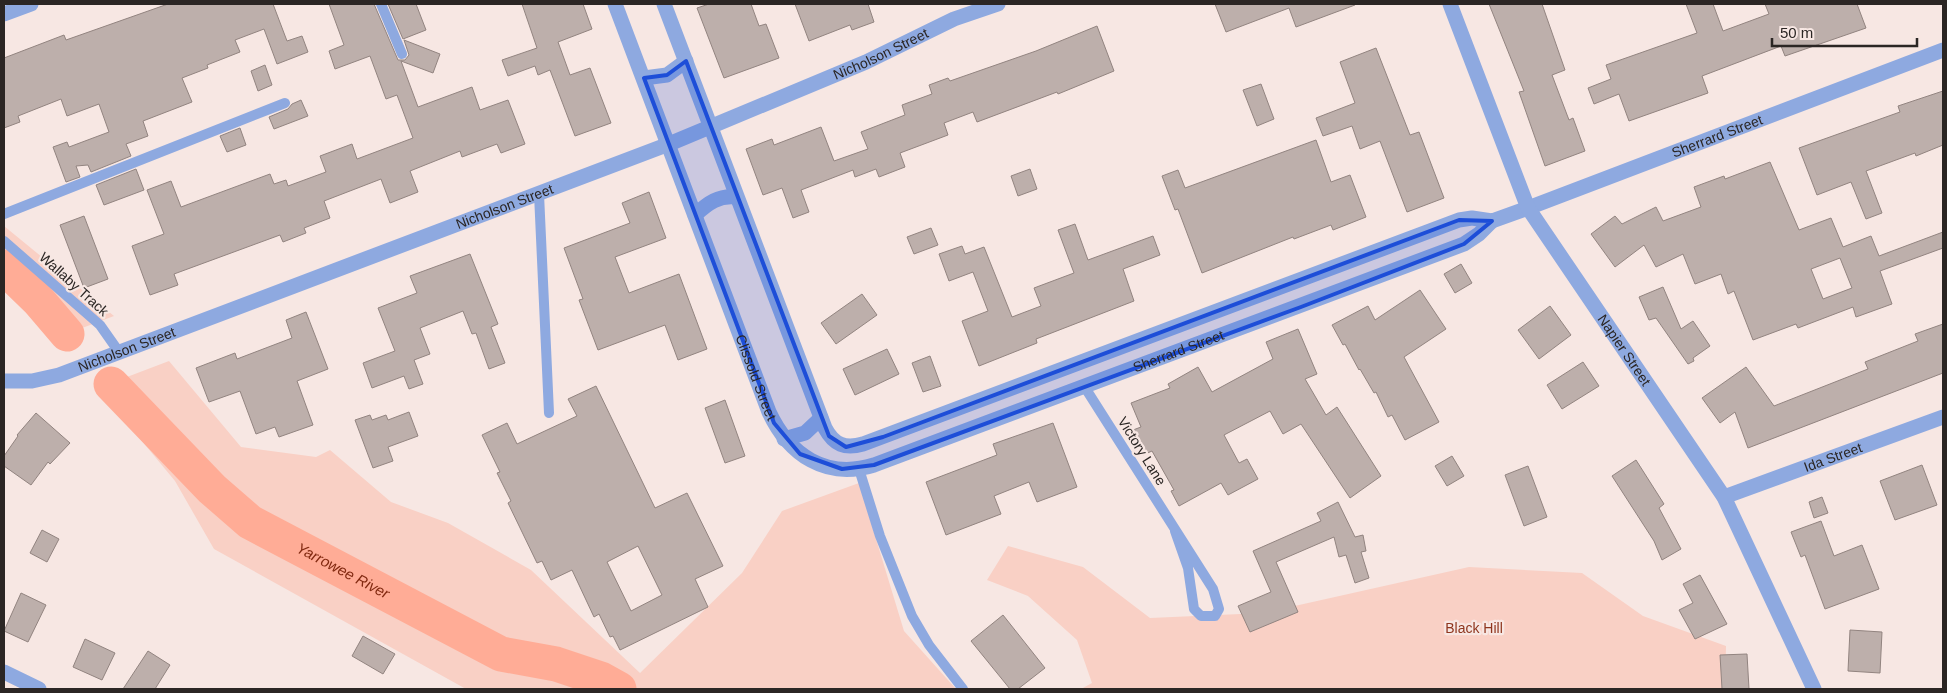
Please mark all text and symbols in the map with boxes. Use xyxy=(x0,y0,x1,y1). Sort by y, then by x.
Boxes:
scale bar xyxy=(1772,15,1917,47)
text: 50 m xyxy=(1780,24,1813,41)
street label: Nicholson Street xyxy=(831,25,931,83)
street label: Sherrard Street xyxy=(1669,111,1765,161)
street label: Nicholson Street xyxy=(454,181,555,232)
street label: Wallaby Track xyxy=(36,249,113,320)
street label: Napier Street xyxy=(1595,311,1654,389)
street label: Nicholson Street xyxy=(76,324,178,375)
street label: Sherrard Street xyxy=(1131,327,1226,375)
street label: Clissold Street xyxy=(732,332,780,423)
street label: Victory Lane xyxy=(1115,414,1169,488)
street label: Ida Street xyxy=(1802,439,1864,475)
water label: Yarrowee River xyxy=(294,539,393,602)
park label: Black Hill xyxy=(1445,620,1503,636)

